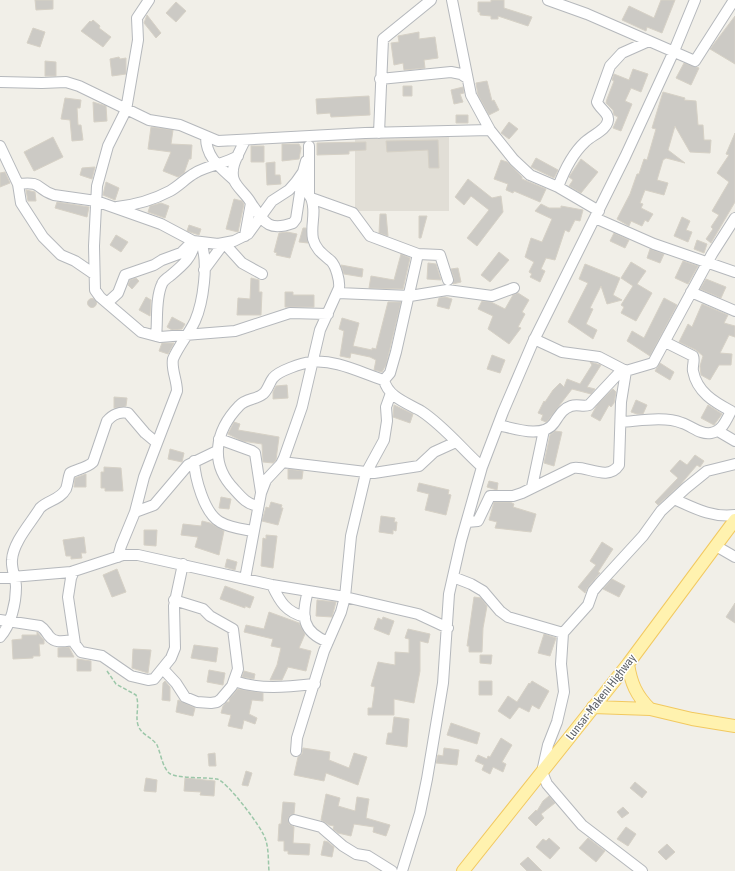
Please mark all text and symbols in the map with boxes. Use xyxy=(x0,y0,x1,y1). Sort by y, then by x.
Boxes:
street label: Lunsar-Makeni Highway xyxy=(563,651,639,743)

